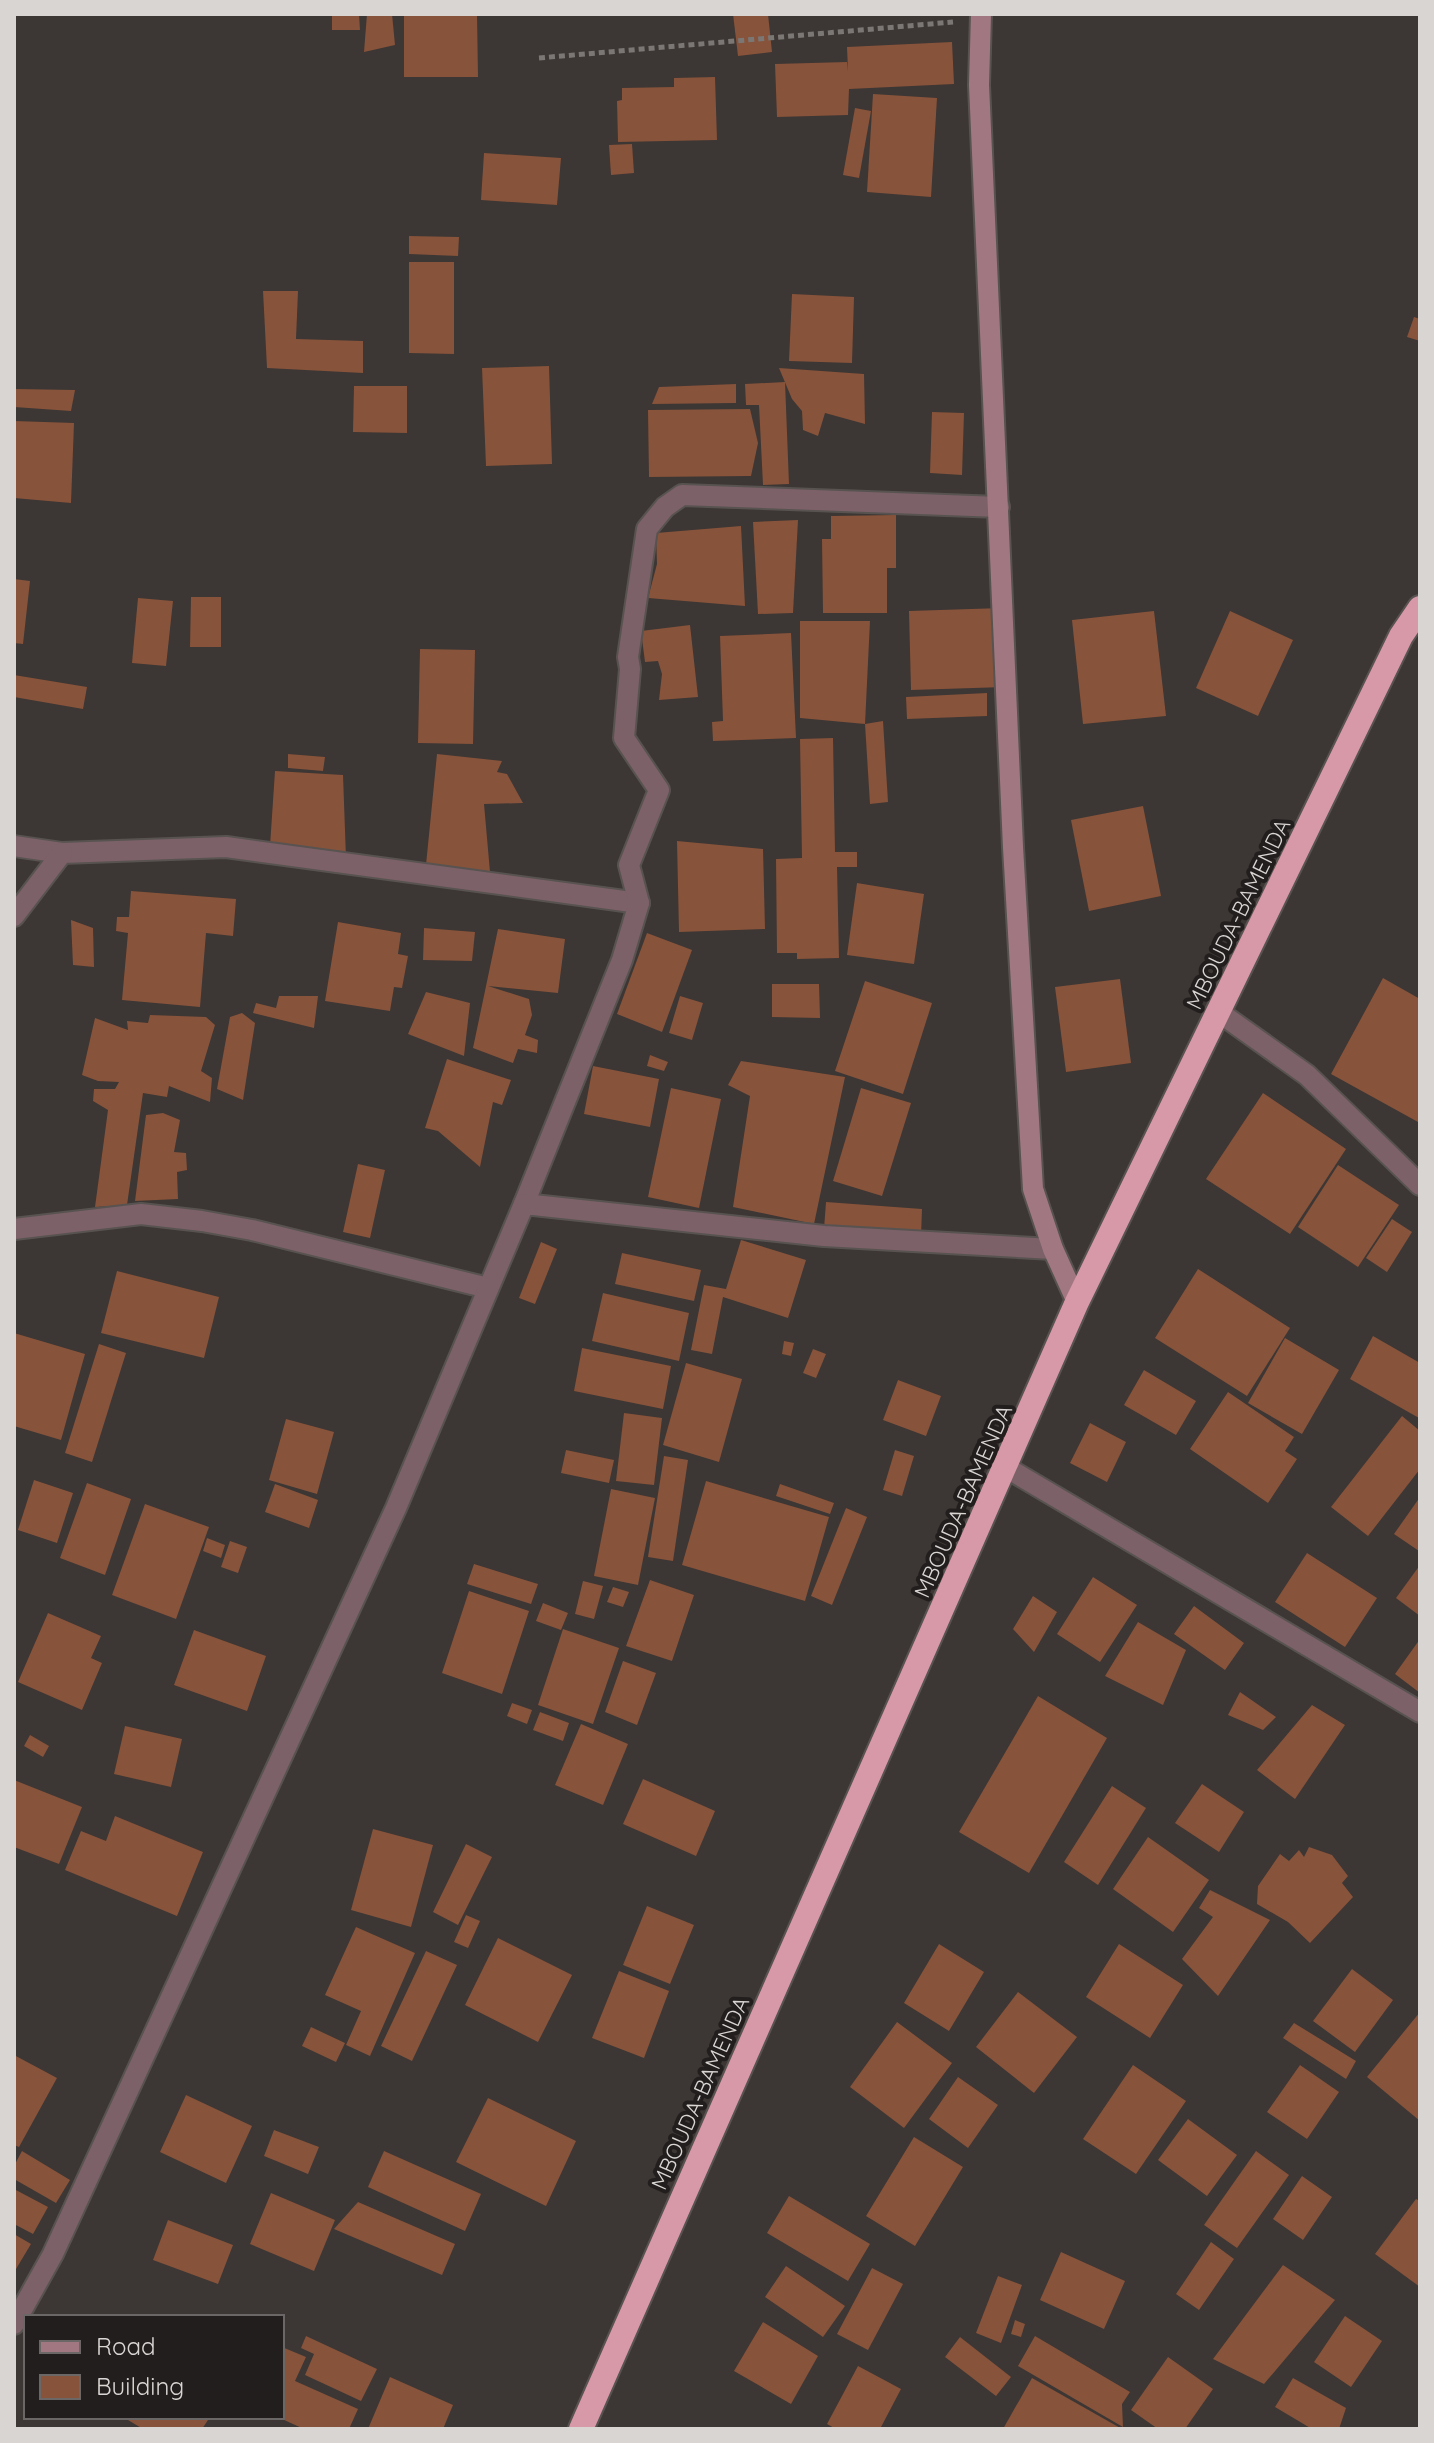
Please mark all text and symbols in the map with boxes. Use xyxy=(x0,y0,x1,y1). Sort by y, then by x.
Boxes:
street label: MBOUDA-BAMENDA xyxy=(1180,814,1296,1014)
street label: MBOUDA-BAMENDA xyxy=(908,1400,1018,1602)
street label: MBOUDA-BAMENDA xyxy=(645,1992,755,2194)
legend xyxy=(24,2315,284,2419)
text: Road xyxy=(96,2331,156,2361)
text: Building xyxy=(96,2371,184,2401)

